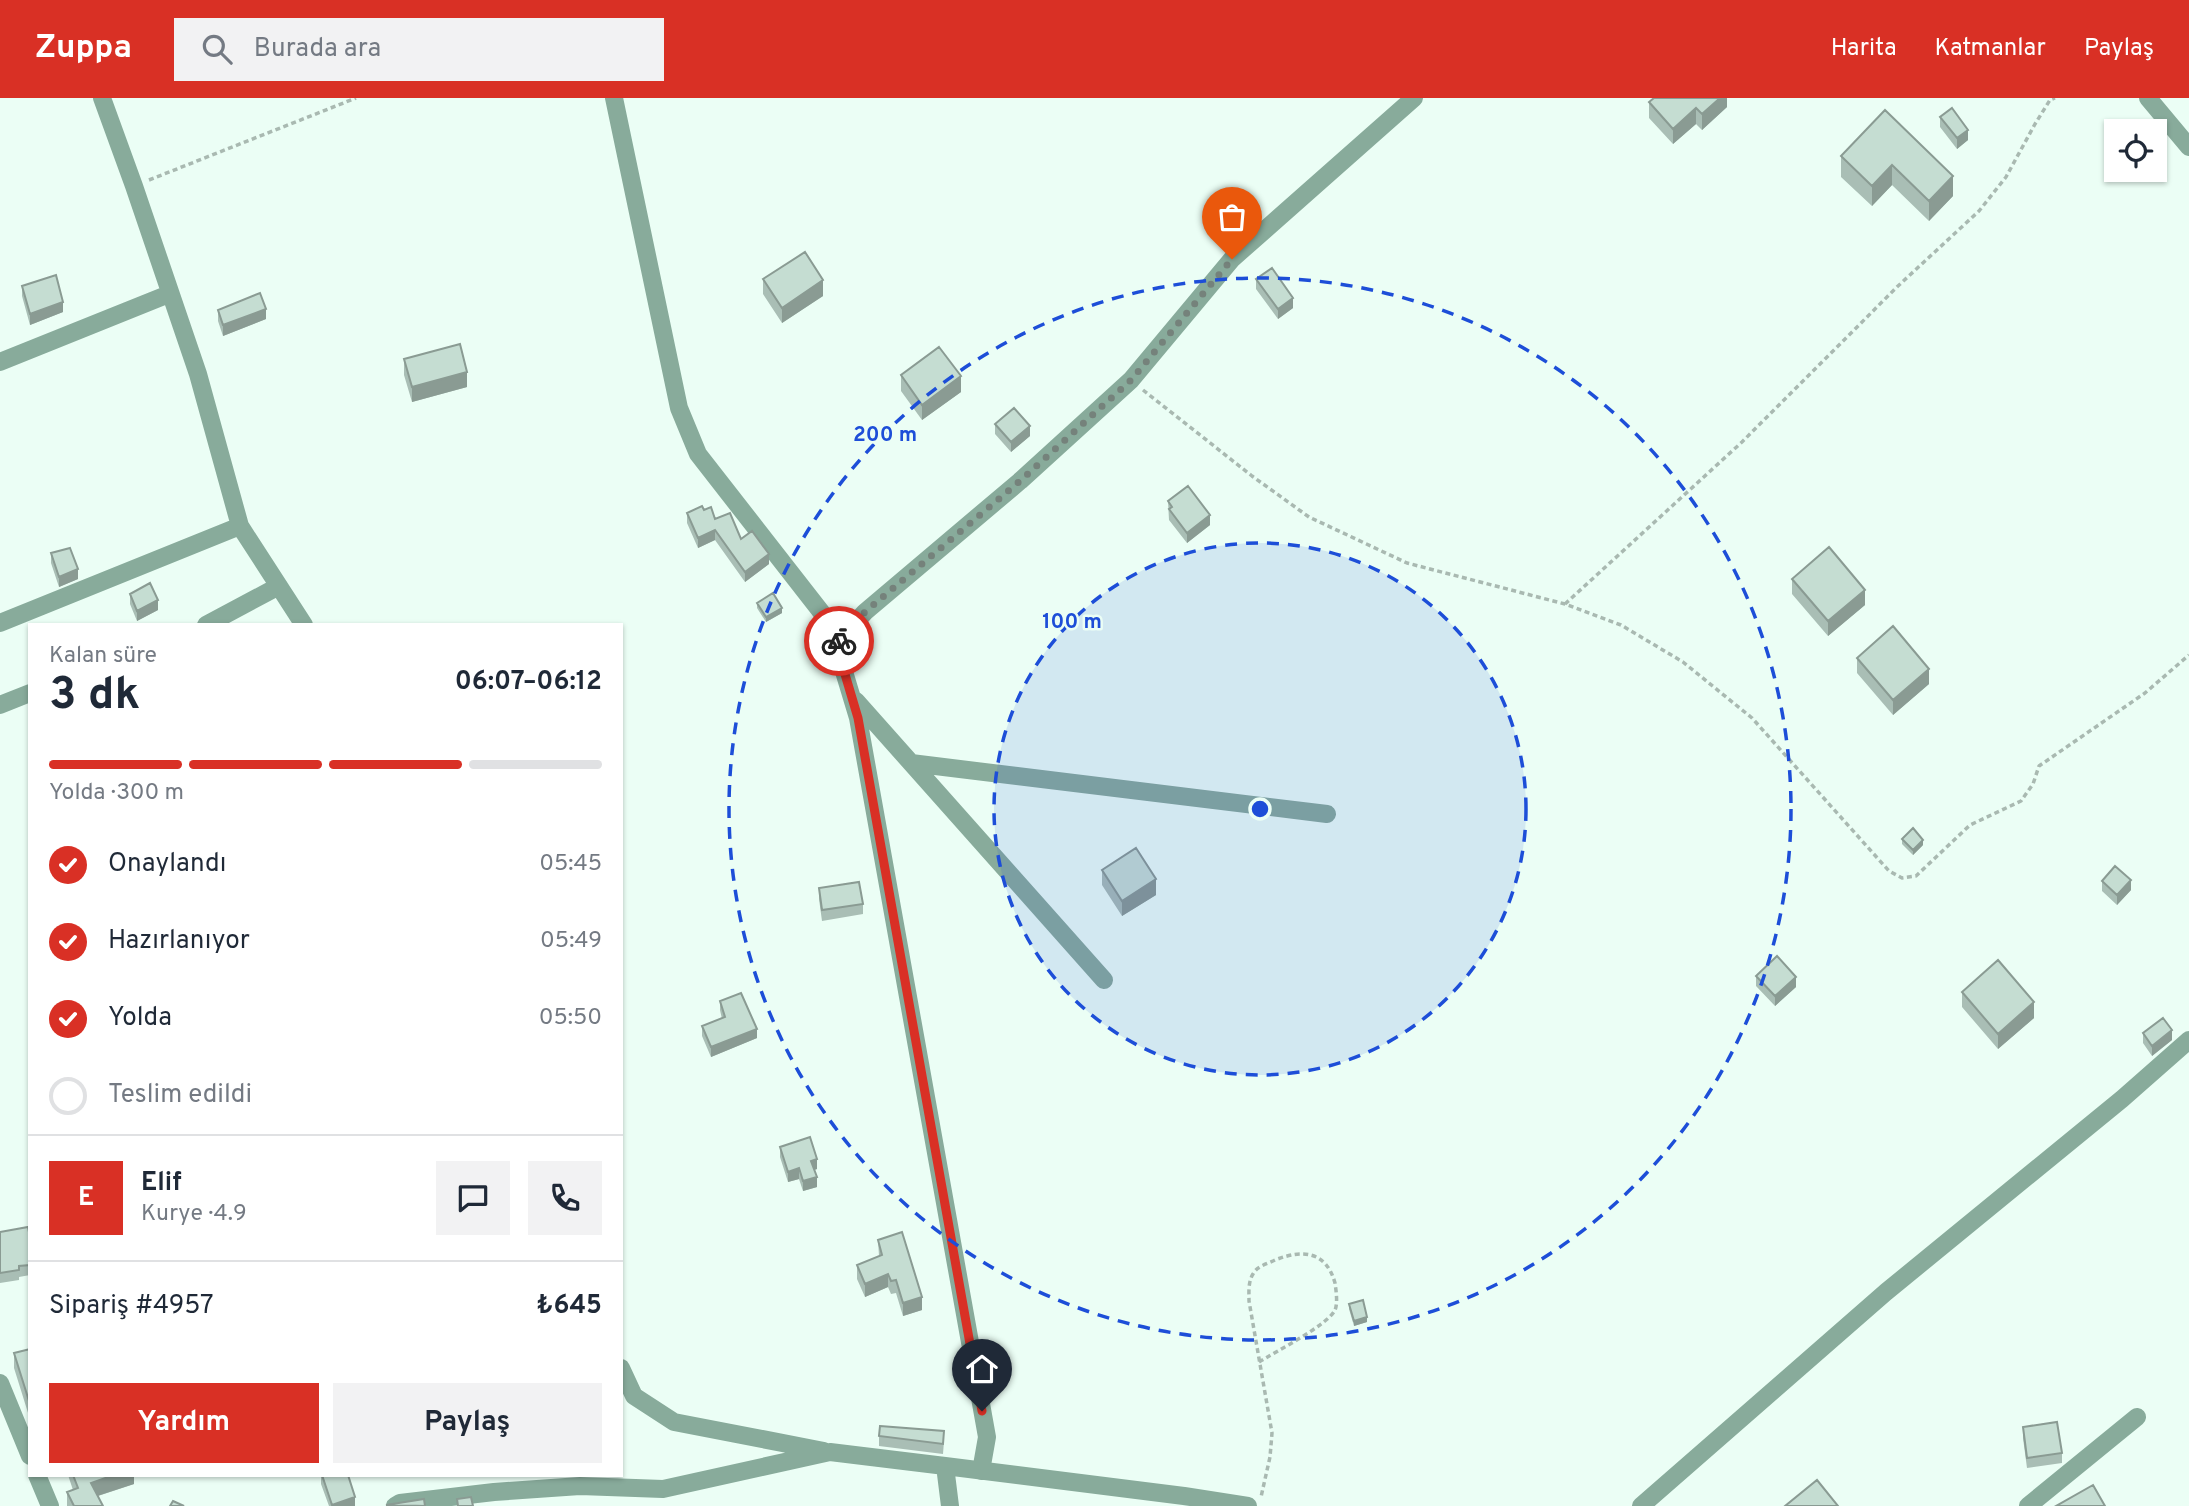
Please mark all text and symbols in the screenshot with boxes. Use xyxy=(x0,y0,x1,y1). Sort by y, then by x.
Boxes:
search box xyxy=(174,18,664,81)
text: Zuppa xyxy=(35,28,132,70)
icon: search xyxy=(198,30,236,68)
text: Burada ara xyxy=(254,33,381,66)
text: Harita xyxy=(1831,34,1897,64)
text: Katmanlar xyxy=(1935,34,2046,64)
text: Paylaş xyxy=(2084,34,2154,64)
map controls xyxy=(2104,119,2167,182)
button: locate xyxy=(2104,119,2167,182)
pin xyxy=(1202,187,1262,259)
icon: bag xyxy=(1213,198,1251,236)
text: 200 m xyxy=(853,422,917,449)
courier xyxy=(804,606,874,676)
text: 100 m xyxy=(1042,609,1102,636)
icon: bike xyxy=(820,622,858,660)
text: Kalan süre xyxy=(49,642,157,671)
text: 06:07–06:12 xyxy=(455,666,602,699)
text: 3 dk xyxy=(49,667,140,726)
text: Yolda · 300 m xyxy=(49,779,184,808)
centre of rings xyxy=(1248,797,1272,821)
icon: check xyxy=(49,846,87,884)
text: Onaylandı xyxy=(108,848,226,881)
text: 05:45 xyxy=(539,850,602,879)
icon: check xyxy=(49,923,87,961)
text: Hazırlanıyor xyxy=(108,925,250,958)
text: 05:49 xyxy=(540,927,602,956)
icon: check xyxy=(49,1000,87,1038)
text: Yolda xyxy=(108,1002,172,1035)
text: 05:50 xyxy=(539,1004,602,1033)
text: Teslim edildi xyxy=(108,1079,252,1112)
button: chat xyxy=(436,1161,510,1235)
button: phone xyxy=(528,1161,602,1235)
text: Elif xyxy=(141,1167,182,1200)
text: E xyxy=(78,1182,94,1215)
text: Kurye · 4.9 xyxy=(141,1200,247,1229)
text: Sipariş #4957 xyxy=(49,1290,214,1323)
text: ₺645 xyxy=(536,1290,602,1323)
pin xyxy=(952,1339,1012,1411)
icon: home xyxy=(963,1350,1001,1388)
button: Yardım xyxy=(49,1383,319,1463)
button: Paylaş xyxy=(333,1383,602,1463)

